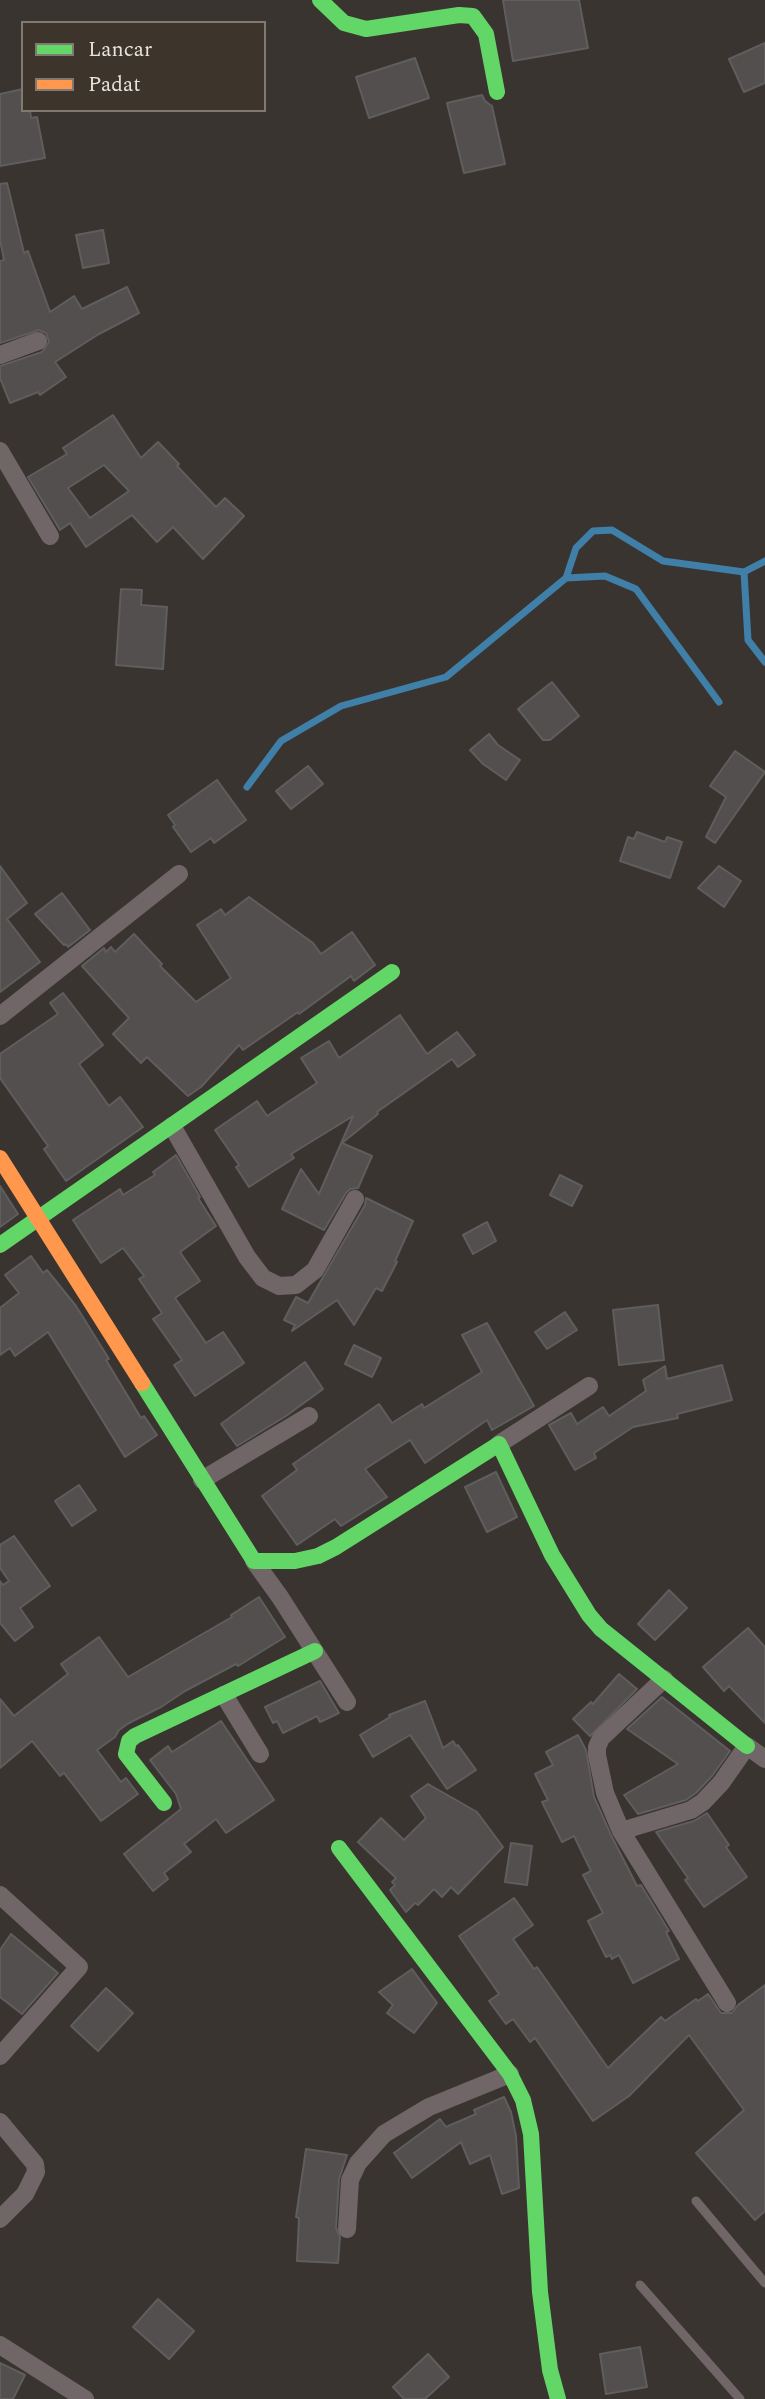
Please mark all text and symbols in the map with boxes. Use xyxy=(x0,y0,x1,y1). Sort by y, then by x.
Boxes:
legend xyxy=(21,21,266,112)
text: Lancar xyxy=(88,34,152,66)
text: Padat xyxy=(88,69,141,101)

